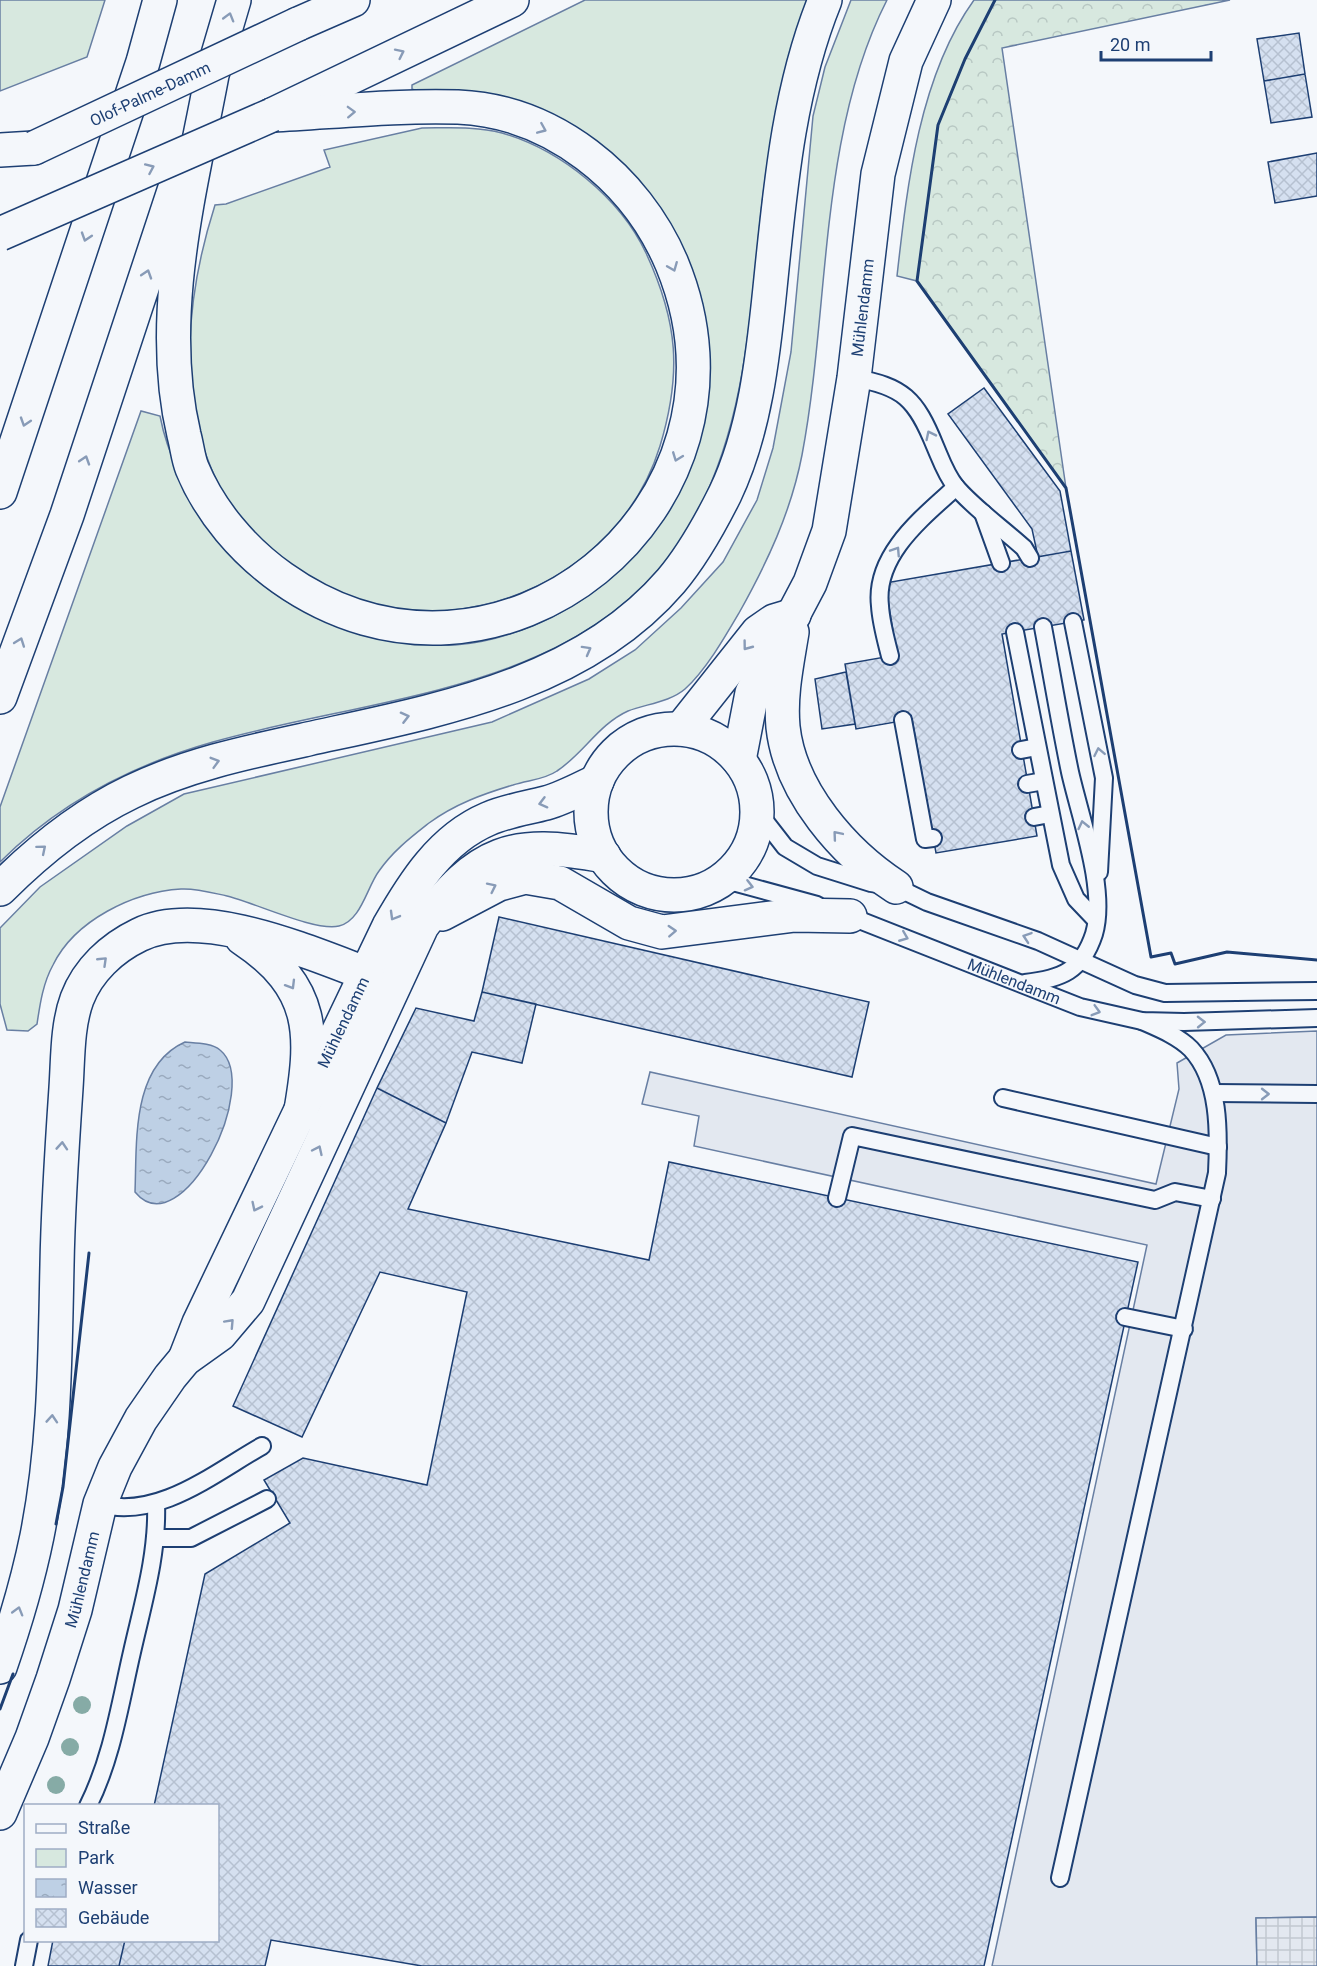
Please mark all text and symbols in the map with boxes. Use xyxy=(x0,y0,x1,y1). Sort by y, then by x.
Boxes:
one-way arrow xyxy=(222,13,234,23)
scale bar xyxy=(1101,24,1210,62)
text: 20 m xyxy=(1110,34,1150,55)
one-way arrow xyxy=(394,49,405,61)
street label: Olof-Palme-Damm xyxy=(87,58,213,130)
one-way arrow xyxy=(347,105,356,118)
one-way arrow xyxy=(536,122,547,134)
one-way arrow xyxy=(143,164,154,176)
one-way arrow xyxy=(80,231,93,242)
street label: Mühlendamm xyxy=(848,257,878,358)
one-way arrow xyxy=(666,261,678,272)
one-way arrow xyxy=(139,269,152,280)
one-way arrow xyxy=(19,416,32,427)
one-way arrow xyxy=(926,430,937,441)
one-way arrow xyxy=(672,451,685,462)
one-way arrow xyxy=(78,455,91,466)
one-way arrow xyxy=(888,546,899,557)
one-way arrow xyxy=(13,638,26,648)
one-way arrow xyxy=(743,640,754,651)
one-way arrow xyxy=(581,646,591,657)
one-way arrow xyxy=(400,712,410,725)
one-way arrow xyxy=(1093,747,1106,757)
one-way arrow xyxy=(209,757,220,769)
one-way arrow xyxy=(538,796,548,809)
one-way arrow xyxy=(1077,820,1090,830)
one-way arrow xyxy=(834,831,845,842)
one-way arrow xyxy=(35,845,46,856)
one-way arrow xyxy=(743,879,753,892)
one-way arrow xyxy=(486,883,497,895)
one-way arrow xyxy=(390,910,401,920)
one-way arrow xyxy=(667,925,677,938)
one-way arrow xyxy=(898,930,909,942)
one-way arrow xyxy=(1022,932,1033,945)
street label: Mühlendamm xyxy=(965,955,1063,1008)
one-way arrow xyxy=(96,957,107,968)
street label: Mühlendamm xyxy=(314,974,373,1071)
one-way arrow xyxy=(283,979,295,989)
one-way arrow xyxy=(1090,1004,1100,1016)
one-way arrow xyxy=(1196,1016,1205,1028)
one-way arrow xyxy=(1261,1088,1270,1100)
one-way arrow xyxy=(55,1141,68,1150)
one-way arrow xyxy=(310,1145,322,1156)
one-way arrow xyxy=(251,1200,263,1211)
one-way arrow xyxy=(223,1319,234,1330)
one-way arrow xyxy=(45,1415,58,1424)
street label: Mühlendamm xyxy=(61,1529,103,1630)
one-way arrow xyxy=(11,1606,23,1617)
legend xyxy=(24,1804,219,1942)
text: Straße xyxy=(78,1817,130,1838)
text: Park xyxy=(78,1847,115,1868)
text: Wasser xyxy=(78,1877,138,1898)
text: Gebäude xyxy=(78,1907,149,1928)

